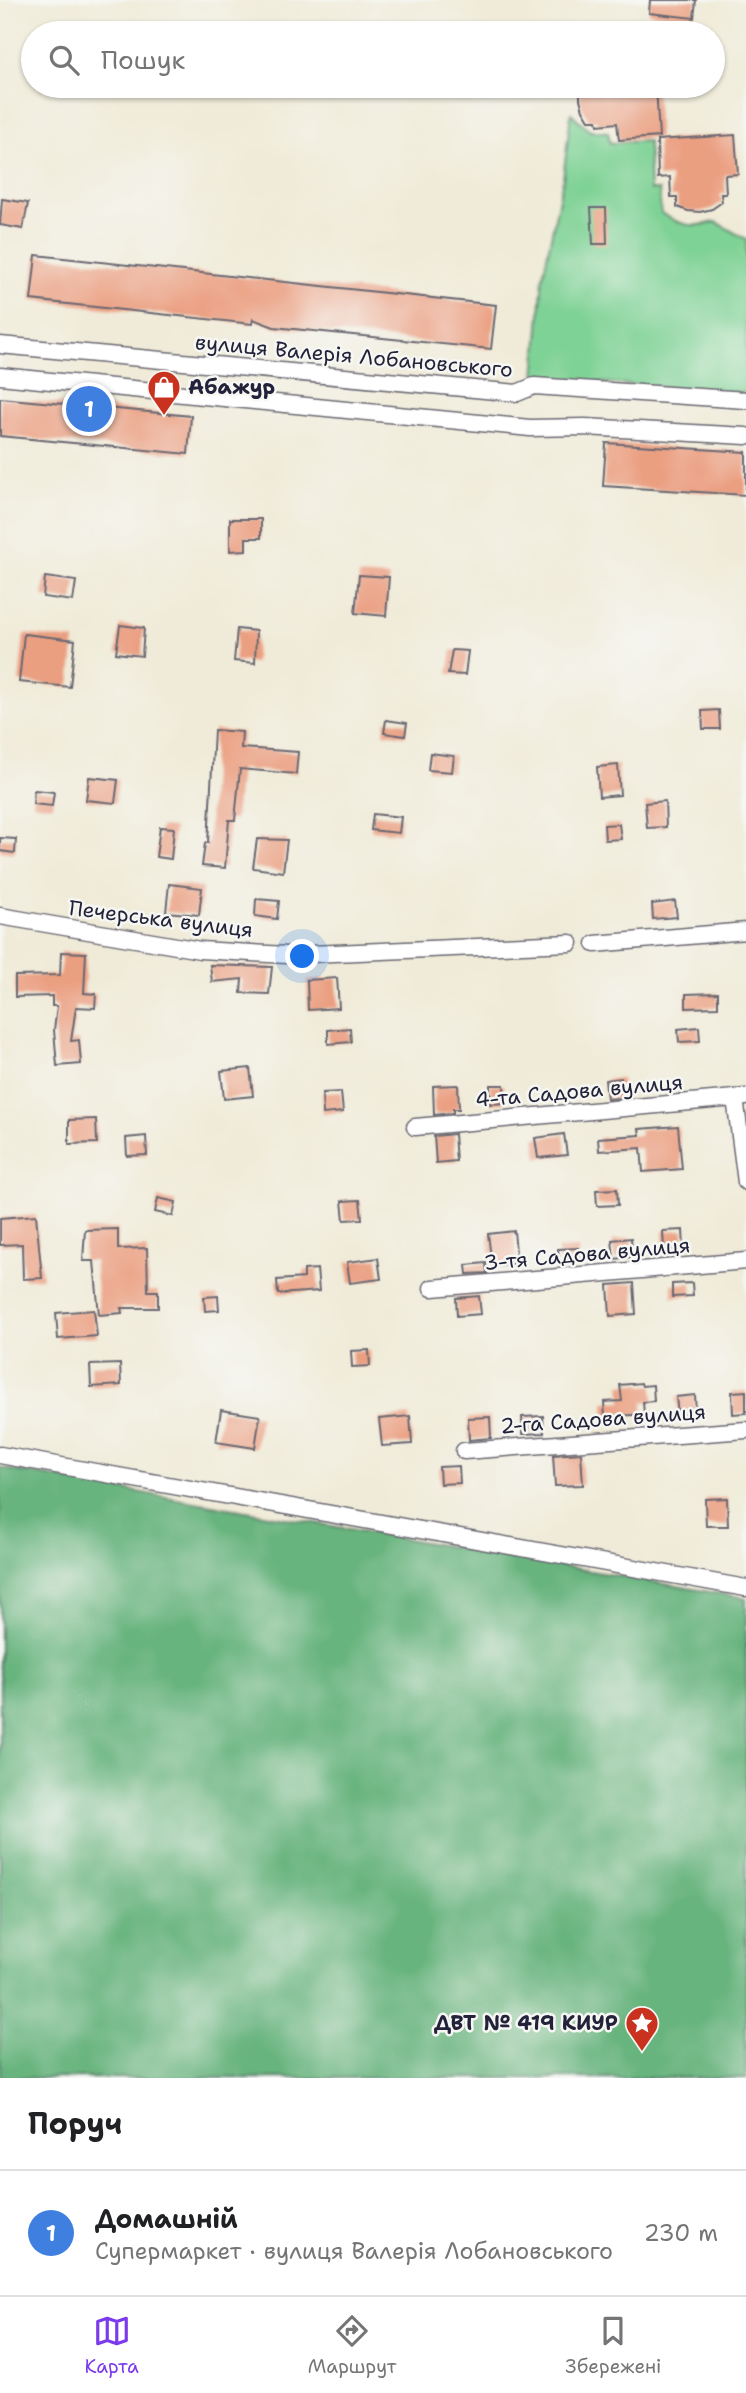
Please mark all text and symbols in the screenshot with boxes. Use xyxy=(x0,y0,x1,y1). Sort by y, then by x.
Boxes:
search box xyxy=(21,21,725,98)
icon: search xyxy=(45,41,83,79)
text: Пошук xyxy=(101,42,185,77)
street label: вулиця Валерія Лобановського xyxy=(194,328,514,384)
shop icon: Абажур xyxy=(145,368,183,417)
place label: Абажур xyxy=(188,373,275,401)
pin: 1 xyxy=(66,383,112,435)
street label: Печерська вулиця xyxy=(67,894,255,944)
your location xyxy=(285,939,319,973)
street label: 4-та Садова вулиця xyxy=(474,1068,684,1114)
street label: 3-тя Садова вулиця xyxy=(483,1231,691,1277)
street label: 2-га Садова вулиця xyxy=(499,1398,707,1440)
place icon: ДВТ № 419 КИУР xyxy=(623,2004,661,2053)
place label: ДВТ № 419 КИУР xyxy=(434,2009,618,2037)
text: Поруч xyxy=(28,2103,122,2144)
text: Домашній xyxy=(95,2201,238,2236)
text: 1 xyxy=(46,2218,56,2248)
text: 230 m xyxy=(644,2218,718,2248)
text: Супермаркет · вулиця Валерія Лобановського xyxy=(95,2236,613,2266)
tab: Карта xyxy=(84,2312,139,2379)
tab: Маршрут xyxy=(308,2312,396,2379)
tab: Збережені xyxy=(565,2312,662,2379)

